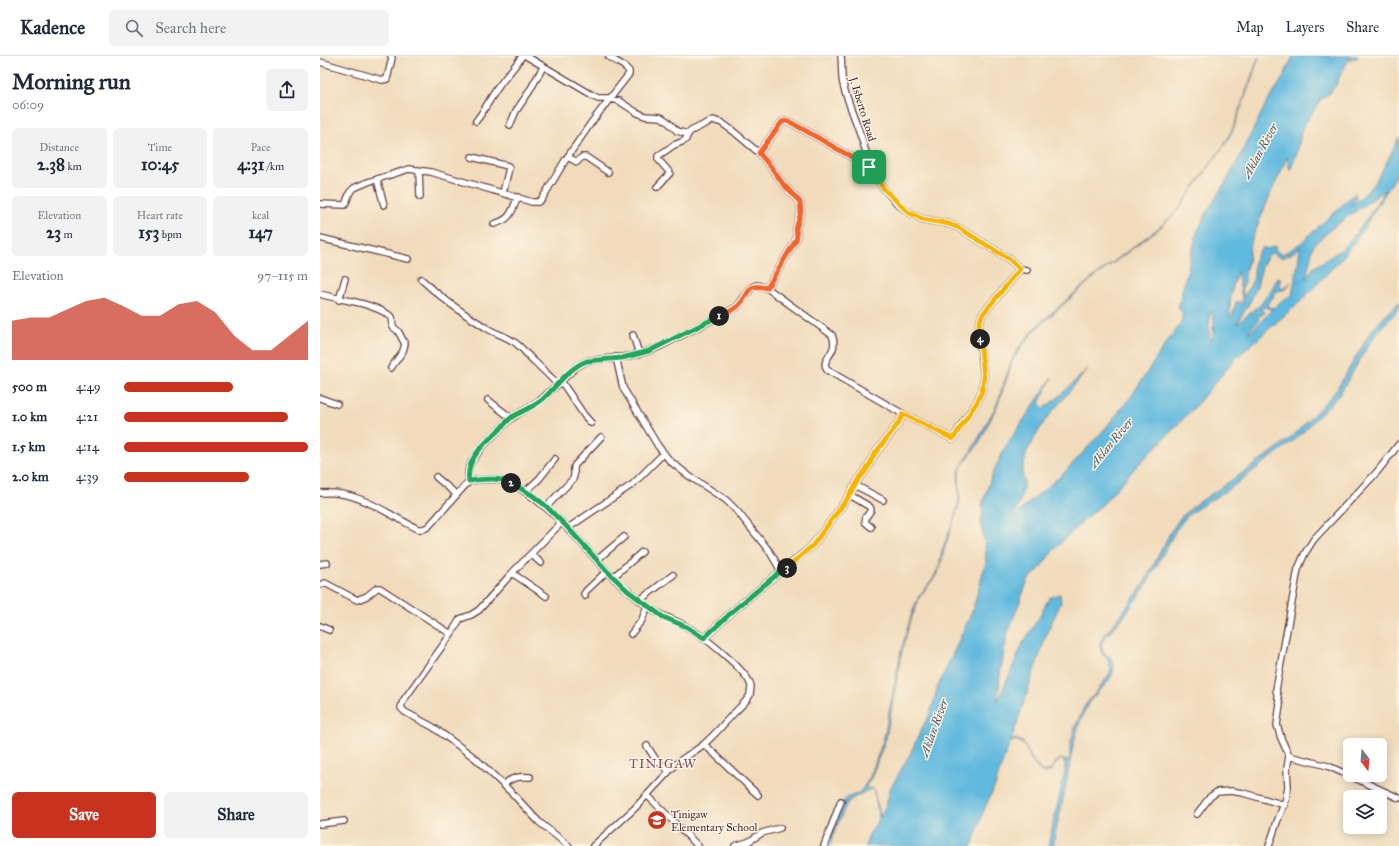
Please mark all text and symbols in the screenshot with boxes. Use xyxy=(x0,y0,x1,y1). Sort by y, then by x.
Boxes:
search box xyxy=(109,10,389,46)
text: Kadence xyxy=(20,16,85,39)
icon: search xyxy=(123,17,145,39)
text: Search here xyxy=(155,19,226,37)
text: Map xyxy=(1236,19,1264,36)
text: Layers xyxy=(1286,19,1324,36)
text: Share xyxy=(1346,19,1379,36)
text: Morning run xyxy=(12,68,131,95)
button: share xyxy=(266,69,308,111)
street label: J. Isberto Road xyxy=(845,74,879,144)
text: 06:09 xyxy=(12,97,44,113)
water label: Aklan River xyxy=(1238,120,1281,183)
text: Distance xyxy=(40,141,79,154)
text: Time xyxy=(148,141,172,154)
text: Pace xyxy=(251,141,271,154)
pin xyxy=(852,150,886,184)
text: 2.38 xyxy=(37,154,65,175)
text: 10:45 xyxy=(141,154,179,175)
text: 4:31 xyxy=(237,154,264,175)
icon: arrive xyxy=(858,156,880,178)
text: km xyxy=(65,160,82,173)
text: /km xyxy=(264,160,284,173)
text: Elevation xyxy=(37,209,81,222)
text: Heart rate xyxy=(137,209,183,222)
text: kcal xyxy=(252,209,269,222)
text: 23 xyxy=(46,222,61,243)
text: 153 xyxy=(138,222,159,243)
text: 147 xyxy=(248,222,273,243)
text: m xyxy=(61,228,73,241)
text: bpm xyxy=(159,228,182,241)
text: Elevation xyxy=(12,268,64,284)
text: 97–115 m xyxy=(257,268,308,284)
pin: 1 xyxy=(709,306,729,326)
text: 1 xyxy=(717,309,721,322)
pin: 4 xyxy=(970,329,990,349)
text: 4 xyxy=(977,332,983,345)
text: 500 m xyxy=(12,379,47,395)
text: 4:49 xyxy=(76,379,101,395)
text: 1.0 km xyxy=(12,409,47,425)
text: 4:21 xyxy=(76,409,98,425)
water label: Aklan River xyxy=(1085,414,1137,472)
text: 1.5 km xyxy=(12,439,45,455)
text: 4:14 xyxy=(76,439,99,455)
text: 2.0 km xyxy=(12,469,49,485)
text: 4:39 xyxy=(76,469,99,485)
pin: 2 xyxy=(501,473,521,493)
text: 2 xyxy=(508,476,514,489)
pin: 3 xyxy=(777,558,797,578)
text: 3 xyxy=(785,561,789,574)
water label: Aklan River xyxy=(916,696,951,761)
north arrow xyxy=(1343,738,1387,782)
map controls xyxy=(1343,738,1387,834)
district label: TINIGAW xyxy=(629,756,697,772)
button: layers xyxy=(1343,790,1387,834)
button: Save xyxy=(12,792,156,838)
button: Share xyxy=(164,792,308,838)
place label: Tinigaw Elementary School xyxy=(671,808,758,834)
school or university icon: Tinigaw Elementary School xyxy=(646,809,668,831)

